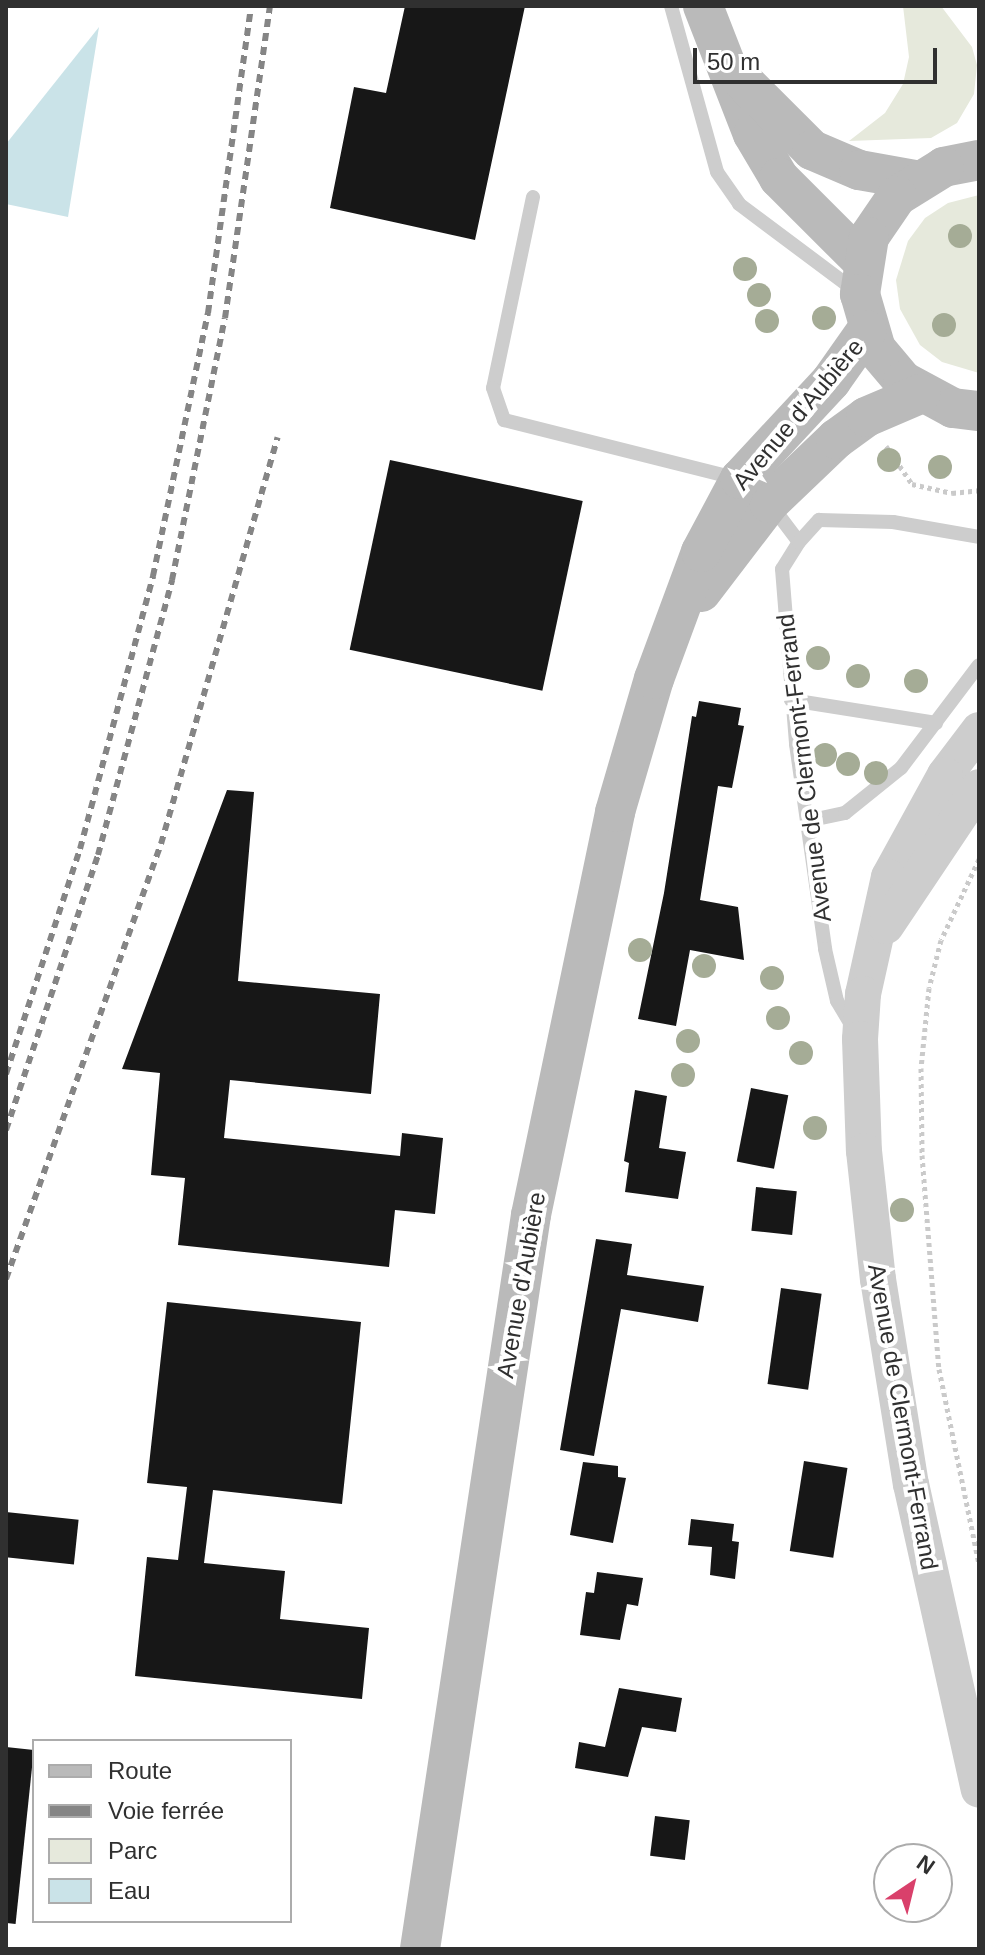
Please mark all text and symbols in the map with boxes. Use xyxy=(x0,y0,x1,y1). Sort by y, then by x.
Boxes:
scale bar xyxy=(697,32,941,82)
text: 50 m xyxy=(707,48,760,75)
street label: Avenue d'Aubière xyxy=(726,333,870,495)
street label: Avenue de Clermont-Ferrand xyxy=(771,612,837,924)
street label: Avenue d'Aubière xyxy=(490,1190,552,1380)
street label: Avenue de Clermont-Ferrand xyxy=(862,1262,944,1572)
legend xyxy=(32,1739,292,1923)
text: Route xyxy=(108,1757,172,1784)
text: Voie ferrée xyxy=(108,1797,224,1824)
text: Parc xyxy=(108,1837,157,1864)
north arrow xyxy=(873,1843,953,1923)
text: N xyxy=(912,1850,940,1879)
text: Eau xyxy=(108,1877,151,1904)

